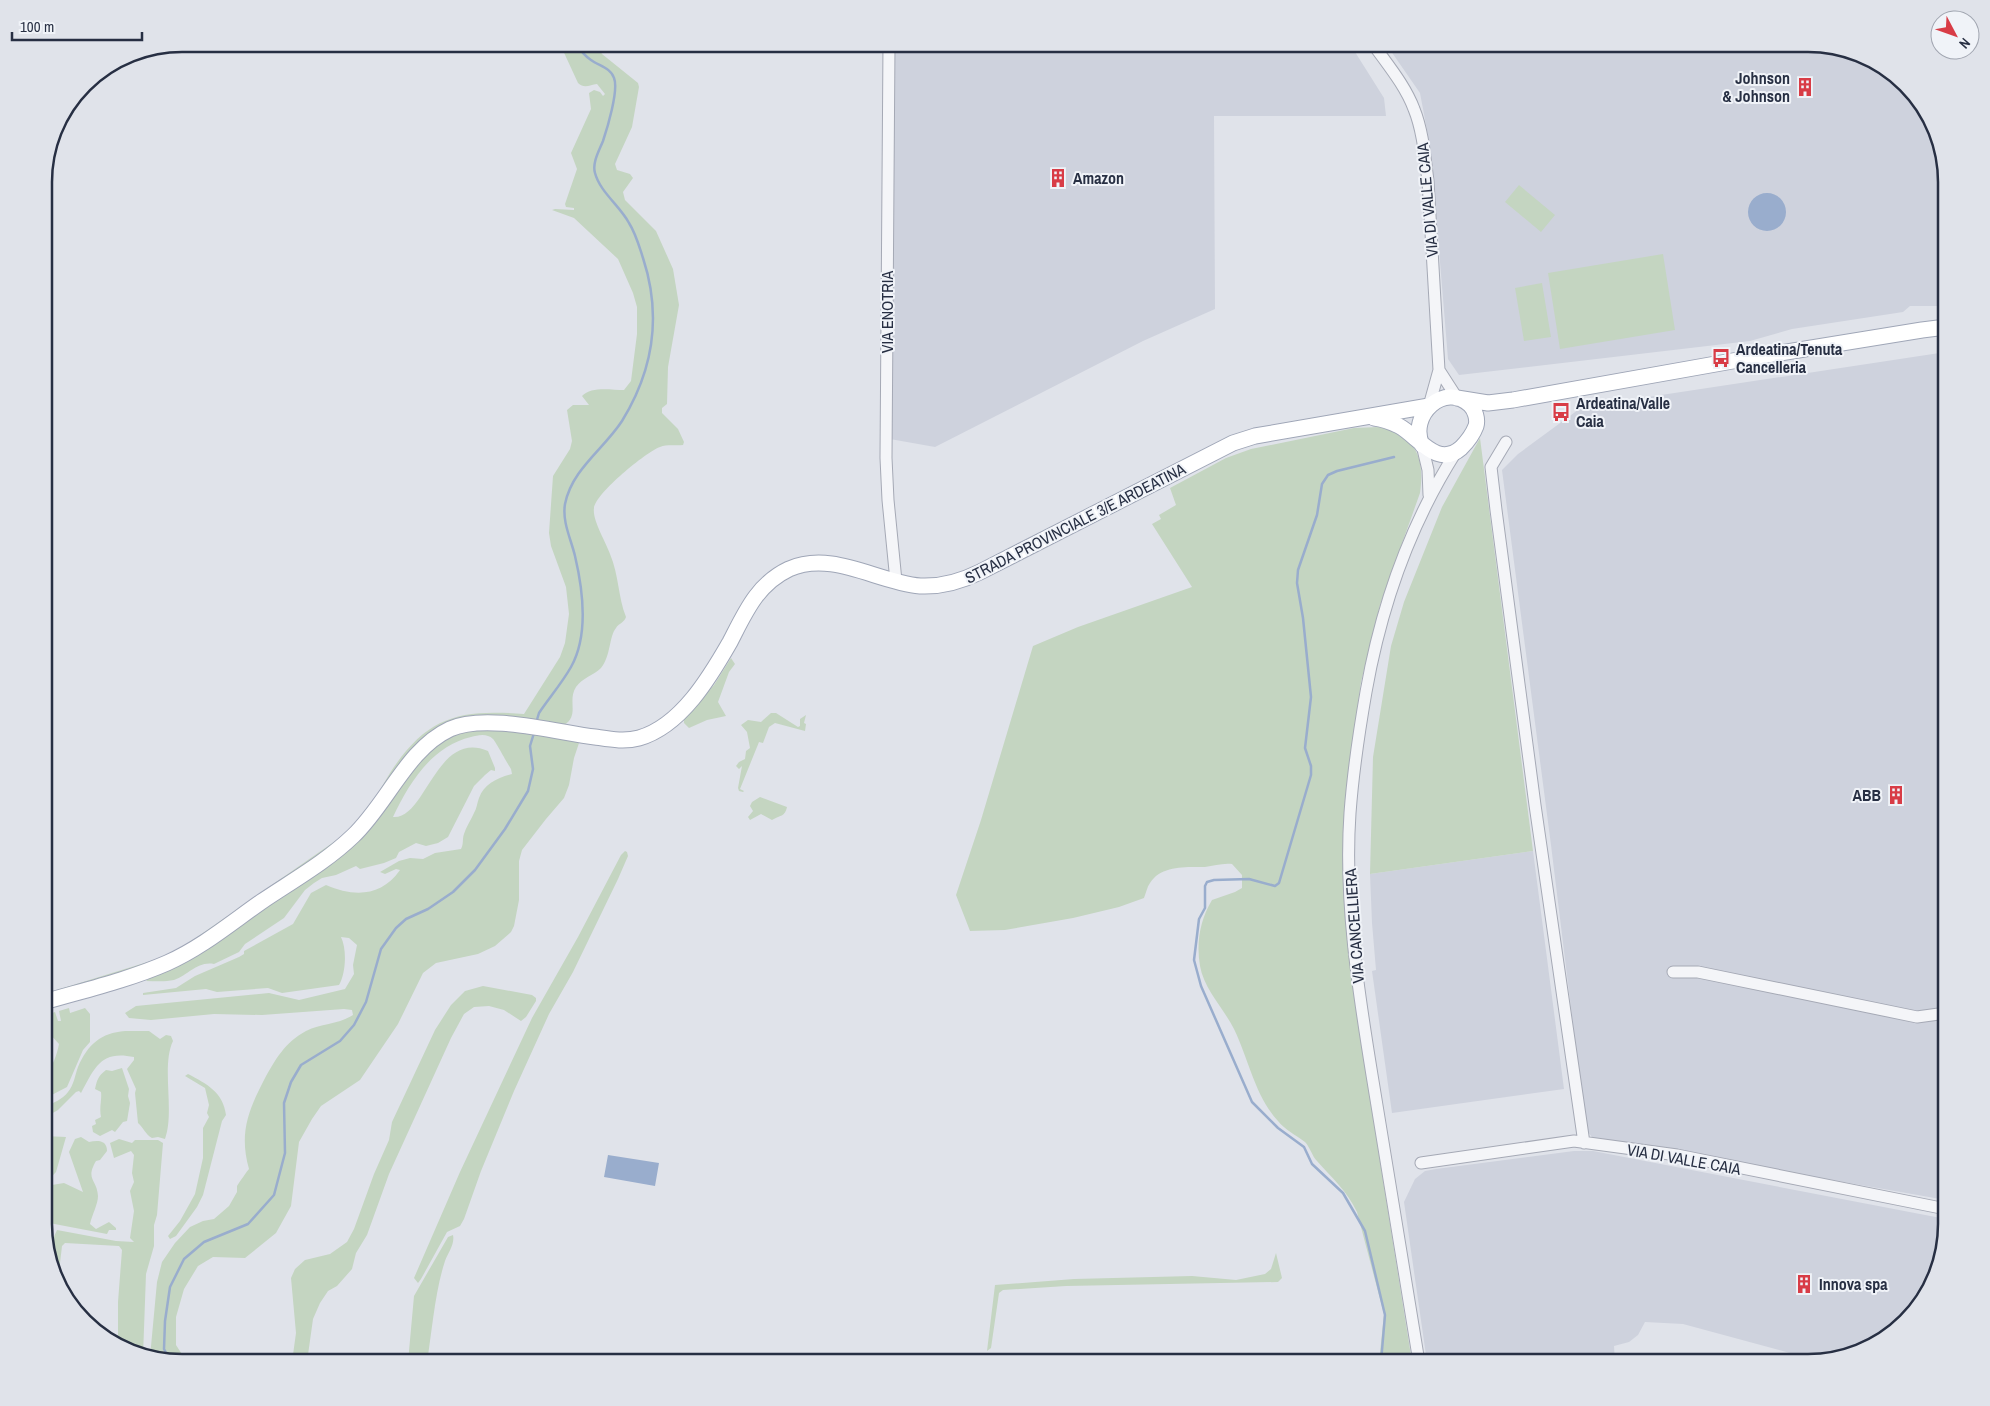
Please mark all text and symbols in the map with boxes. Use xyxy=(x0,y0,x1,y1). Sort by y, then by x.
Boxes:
scale bar xyxy=(12,10,142,42)
north arrow xyxy=(1930,10,1980,60)
text: 100 m xyxy=(20,16,54,37)
text: N xyxy=(1955,34,1974,53)
place label: Johnson & Johnson xyxy=(1722,67,1790,107)
building icon: Johnson & Johnson xyxy=(1794,76,1816,98)
street label: VIA DI VALLE CAIA xyxy=(1411,142,1443,258)
building icon: Amazon xyxy=(1047,167,1069,189)
place label: Amazon xyxy=(1073,167,1124,189)
street label: VIA ENOTRIA xyxy=(876,271,898,353)
place label: Ardeatina/Tenuta Cancelleria xyxy=(1736,338,1843,378)
bus stop icon: Ardeatina/Tenuta Cancelleria xyxy=(1710,347,1732,369)
place label: Ardeatina/Valle Caia xyxy=(1576,392,1670,432)
bus stop icon: Ardeatina/Valle Caia xyxy=(1550,401,1572,423)
street label: STRADA PROVINCIALE 3/E ARDEATINA xyxy=(961,458,1189,588)
place label: ABB xyxy=(1853,784,1881,806)
building icon: ABB xyxy=(1885,784,1907,806)
street label: VIA CANCELLIERA xyxy=(1339,868,1369,984)
street label: VIA DI VALLE CAIA xyxy=(1625,1138,1743,1180)
building icon: Innova spa xyxy=(1793,1273,1815,1295)
place label: Innova spa xyxy=(1819,1273,1888,1295)

